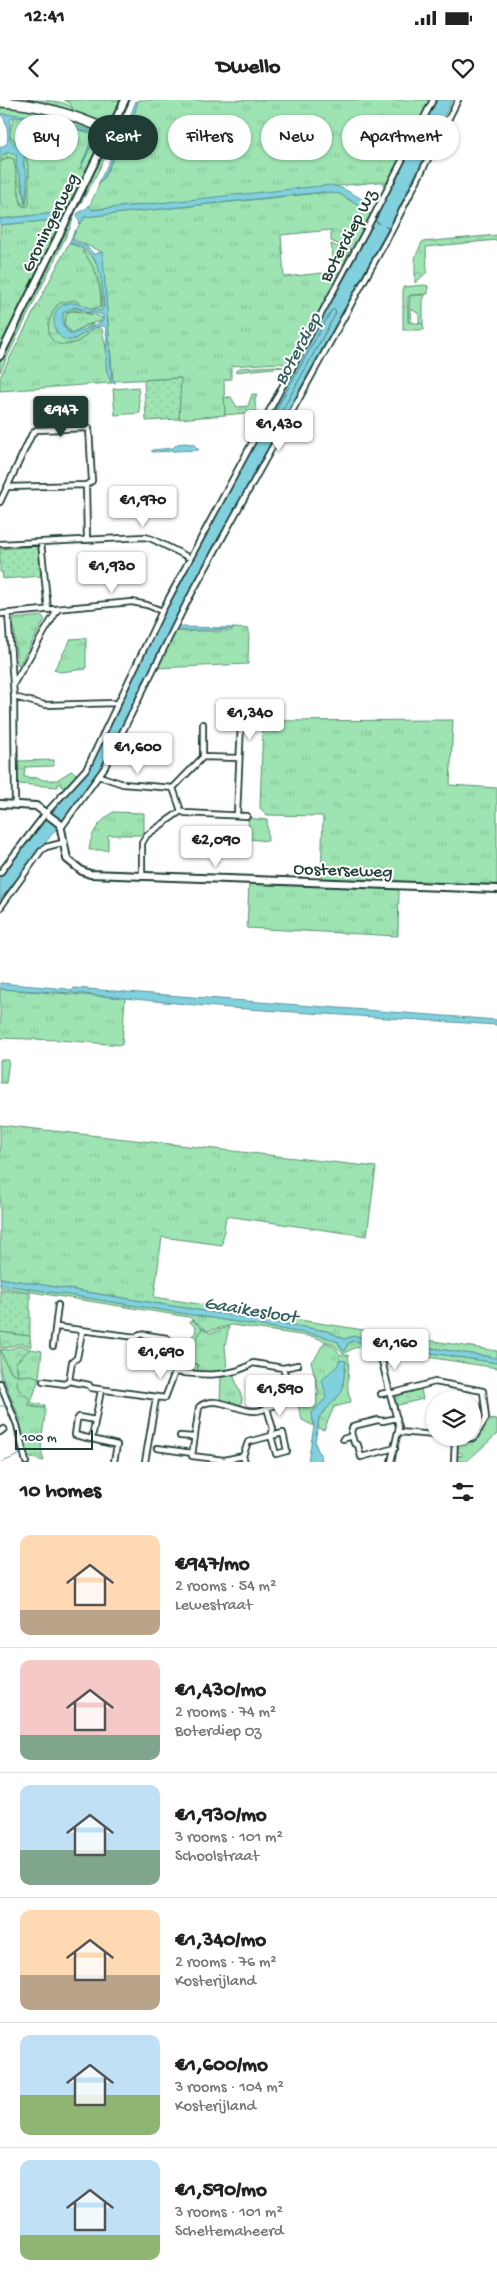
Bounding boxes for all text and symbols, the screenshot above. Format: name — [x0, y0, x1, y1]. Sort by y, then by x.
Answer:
text: 12:41 — [25, 6, 65, 29]
icon: back — [20, 54, 48, 82]
icon: heart — [449, 54, 477, 82]
text: Dwello — [217, 55, 280, 81]
chip: Buy — [15, 115, 78, 160]
chip: Rent — [88, 115, 158, 160]
chip: Filters — [168, 115, 251, 160]
chip: New — [261, 115, 332, 160]
chip: Apartment — [342, 115, 459, 160]
street label: Groningerweg — [18, 170, 84, 276]
street label: Boterdiep Wz — [316, 185, 383, 287]
water label: Boterdiep — [270, 308, 329, 390]
pin: €947 — [31, 396, 91, 438]
text: €947 — [44, 402, 78, 421]
pin: €1,430 — [238, 410, 320, 452]
text: €1,430 — [256, 416, 302, 435]
pin: €1,970 — [102, 486, 184, 528]
text: €1,970 — [120, 492, 166, 511]
pin: €1,930 — [71, 552, 153, 594]
text: €1,930 — [89, 558, 135, 577]
pin: €1,340 — [209, 698, 291, 741]
text: €1,340 — [227, 705, 273, 724]
pin: €1,600 — [97, 732, 179, 775]
text: €1,600 — [114, 739, 162, 758]
pin: €2,090 — [175, 826, 257, 868]
text: €2,090 — [192, 832, 240, 851]
street label: Oosterseweg — [293, 859, 393, 884]
water label: Gaaikesloot — [202, 1293, 302, 1331]
pin: €1,160 — [354, 1328, 436, 1371]
text: €1,160 — [373, 1335, 417, 1354]
pin: €1,690 — [120, 1338, 202, 1380]
text: €1,690 — [138, 1344, 184, 1363]
pin: €1,590 — [239, 1374, 321, 1417]
text: €1,590 — [257, 1381, 303, 1400]
map controls — [426, 1391, 481, 1446]
button: layers — [426, 1391, 481, 1446]
scale bar — [15, 1427, 92, 1450]
text: 100 m — [22, 1430, 57, 1447]
icon: filters — [449, 1478, 477, 1506]
text: 10 homes — [20, 1480, 101, 1505]
text: €947/mo — [175, 1553, 250, 1578]
icon: home — [60, 1555, 120, 1615]
text: 2 rooms · 54 m² — [175, 1578, 276, 1597]
text: Lewestraat — [175, 1597, 252, 1616]
text: €1,430/mo — [175, 1679, 266, 1704]
icon: home — [60, 1680, 120, 1740]
text: 2 rooms · 74 m² — [175, 1704, 276, 1723]
text: Boterdiep Oz — [175, 1723, 261, 1742]
text: €1,930/mo — [175, 1804, 267, 1829]
icon: home — [60, 1805, 120, 1865]
text: 3 rooms · 101 m² — [175, 1829, 283, 1848]
text: Schoolstraat — [175, 1848, 259, 1867]
text: €1,340/mo — [175, 1929, 266, 1954]
icon: home — [60, 1930, 120, 1990]
text: 2 rooms · 76 m² — [175, 1954, 277, 1973]
text: Kosterijland — [175, 1973, 256, 1992]
text: €1,600/mo — [175, 2054, 268, 2079]
icon: home — [60, 2055, 120, 2115]
text: 3 rooms · 104 m² — [175, 2079, 284, 2098]
text: Kosterijland — [175, 2098, 256, 2117]
text: €1,590/mo — [175, 2179, 267, 2204]
icon: home — [60, 2180, 120, 2240]
text: 3 rooms · 101 m² — [175, 2204, 283, 2223]
text: Scheltemaheerd — [175, 2223, 283, 2242]

